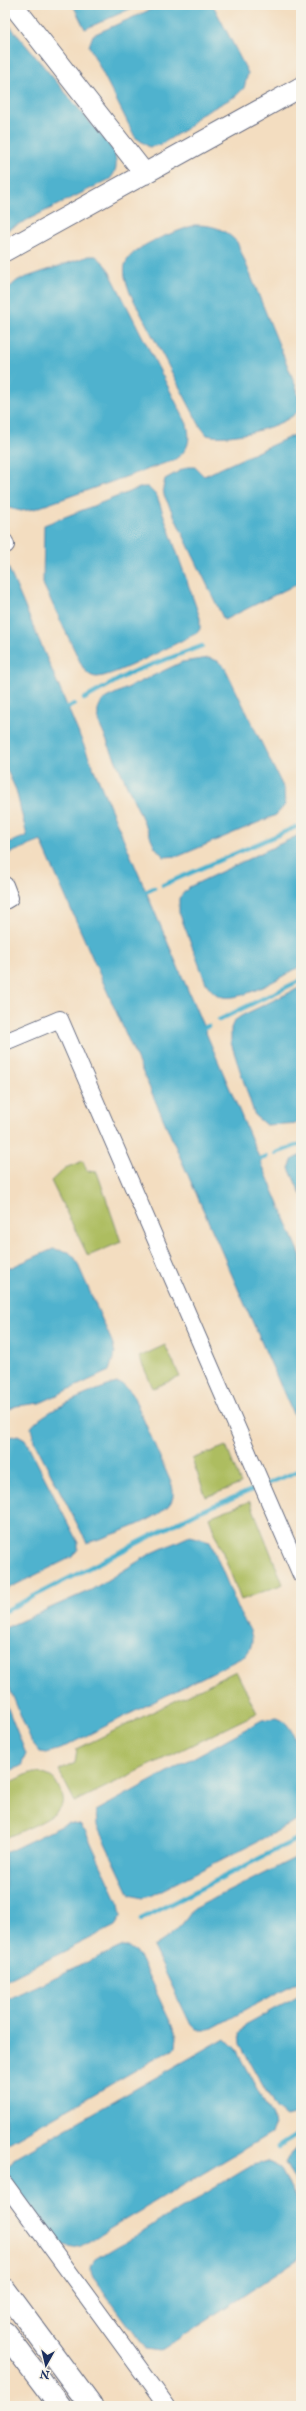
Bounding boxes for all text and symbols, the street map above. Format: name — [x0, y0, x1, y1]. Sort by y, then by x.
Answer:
north arrow — [26, 2345, 66, 2385]
text: N — [39, 2366, 51, 2382]

